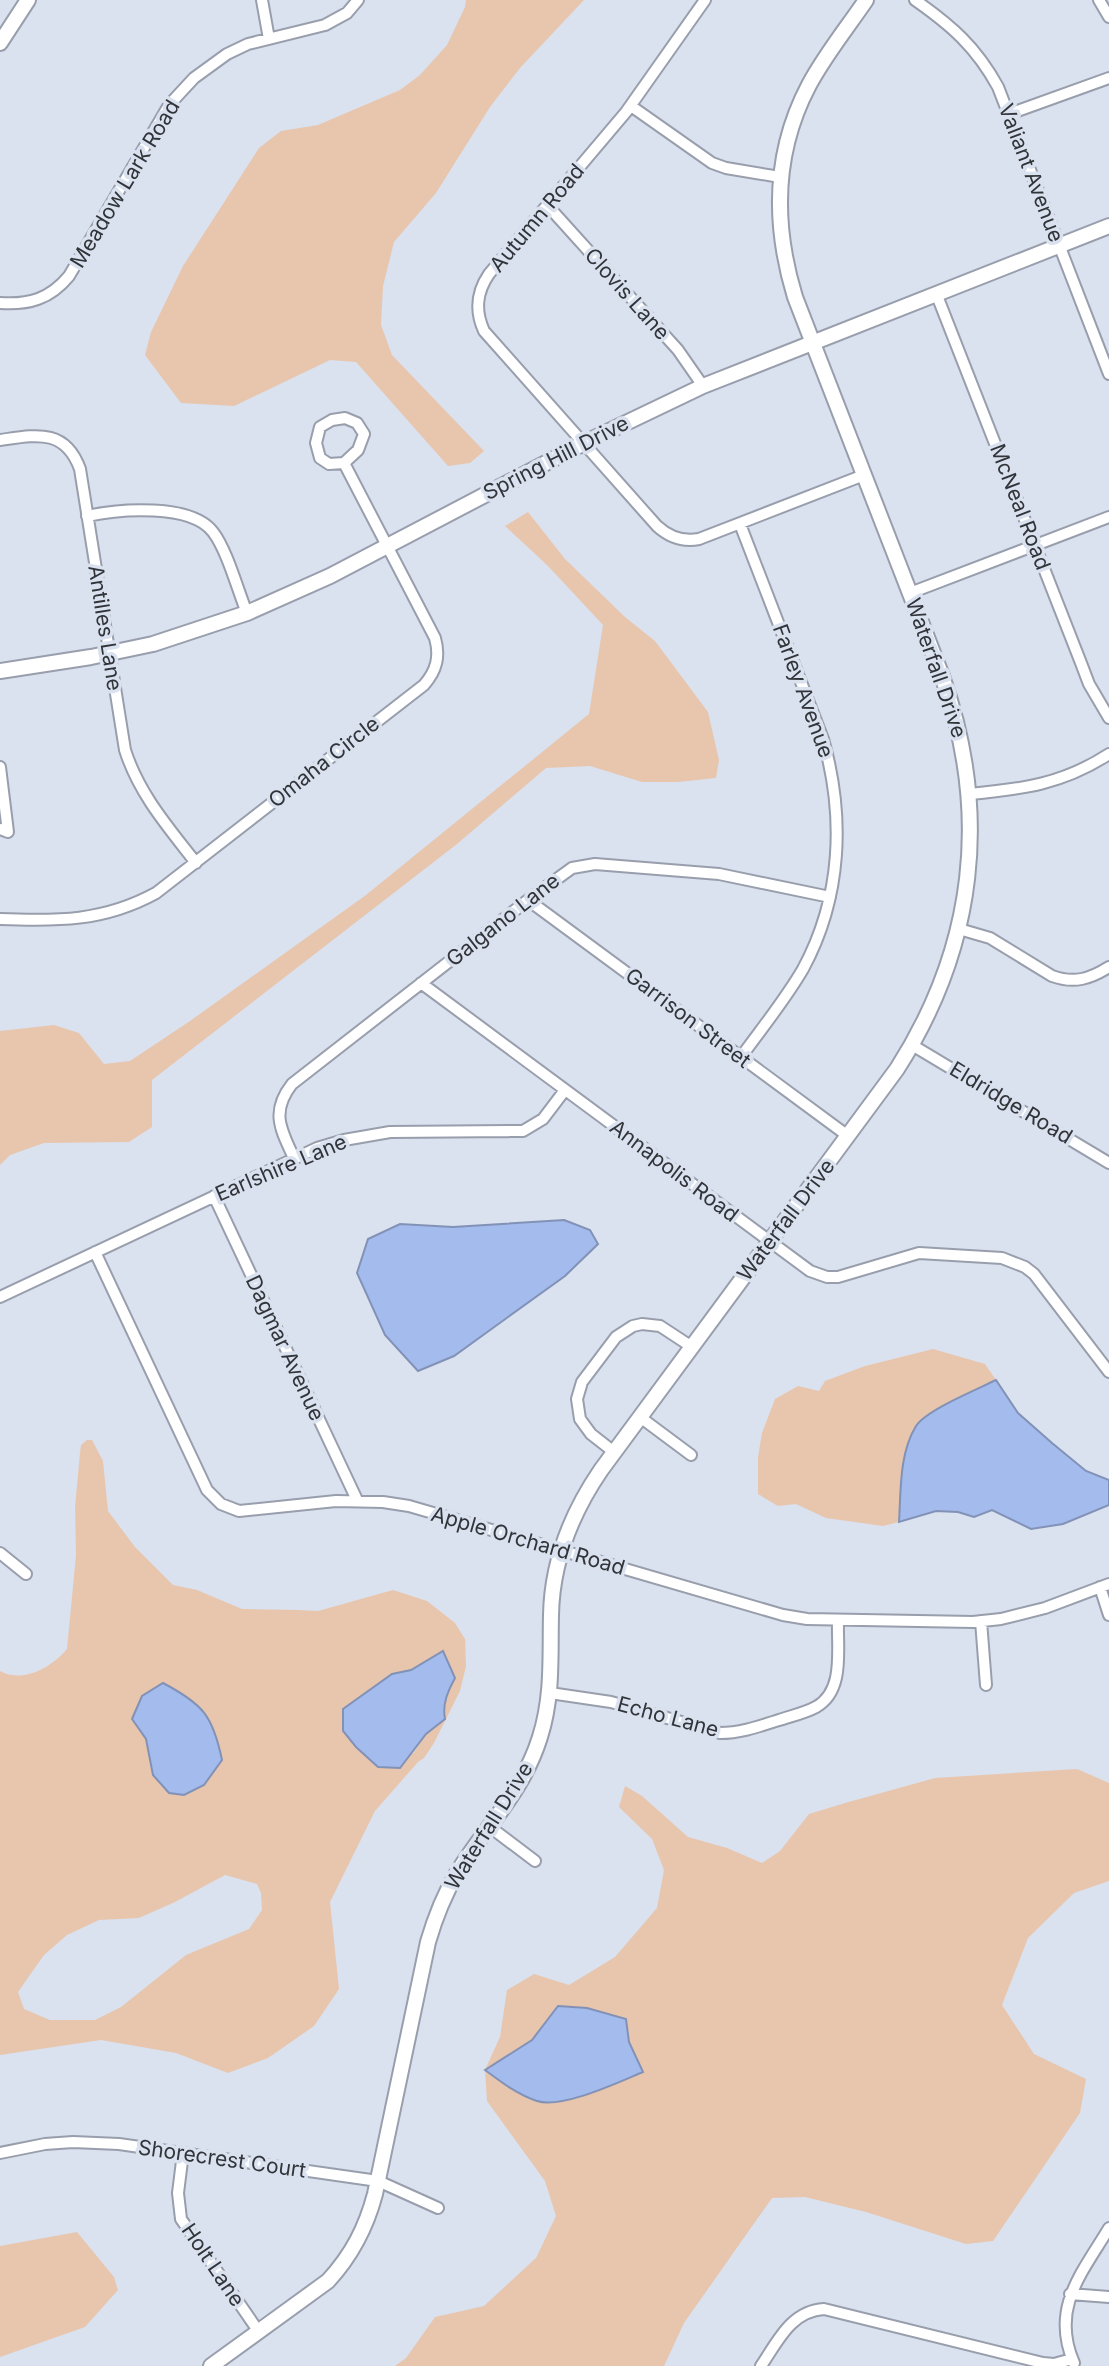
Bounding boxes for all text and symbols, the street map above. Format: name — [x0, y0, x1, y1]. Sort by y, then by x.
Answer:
street label: Meadow Lark Road — [65, 95, 185, 272]
street label: Valiant Avenue — [994, 100, 1069, 246]
street label: Autumn Road — [484, 158, 589, 277]
street label: Clovis Lane — [580, 243, 675, 345]
street label: Spring Hill Drive — [479, 410, 633, 505]
street label: McNeal Road — [985, 440, 1056, 573]
street label: Antilles Lane — [83, 563, 128, 692]
street label: Waterfall Drive — [901, 595, 972, 741]
street label: Farley Avenue — [768, 621, 839, 761]
street label: Omaha Circle — [263, 711, 384, 813]
street label: Galgano Lane — [441, 868, 564, 971]
street label: Garrison Street — [621, 962, 756, 1073]
street label: Eldridge Road — [945, 1056, 1077, 1149]
street label: Annapolis Road — [605, 1114, 743, 1227]
street label: Earlshire Lane — [211, 1129, 350, 1206]
street label: Waterfall Drive — [732, 1154, 840, 1286]
street label: Dagmar Avenue — [241, 1271, 330, 1424]
street label: Apple Orchard Road — [428, 1501, 628, 1580]
street label: Echo Lane — [615, 1691, 722, 1742]
street label: Waterfall Drive — [439, 1757, 538, 1894]
street label: Shorecrest Court — [136, 2134, 308, 2183]
street label: Holt Lane — [177, 2218, 250, 2311]

